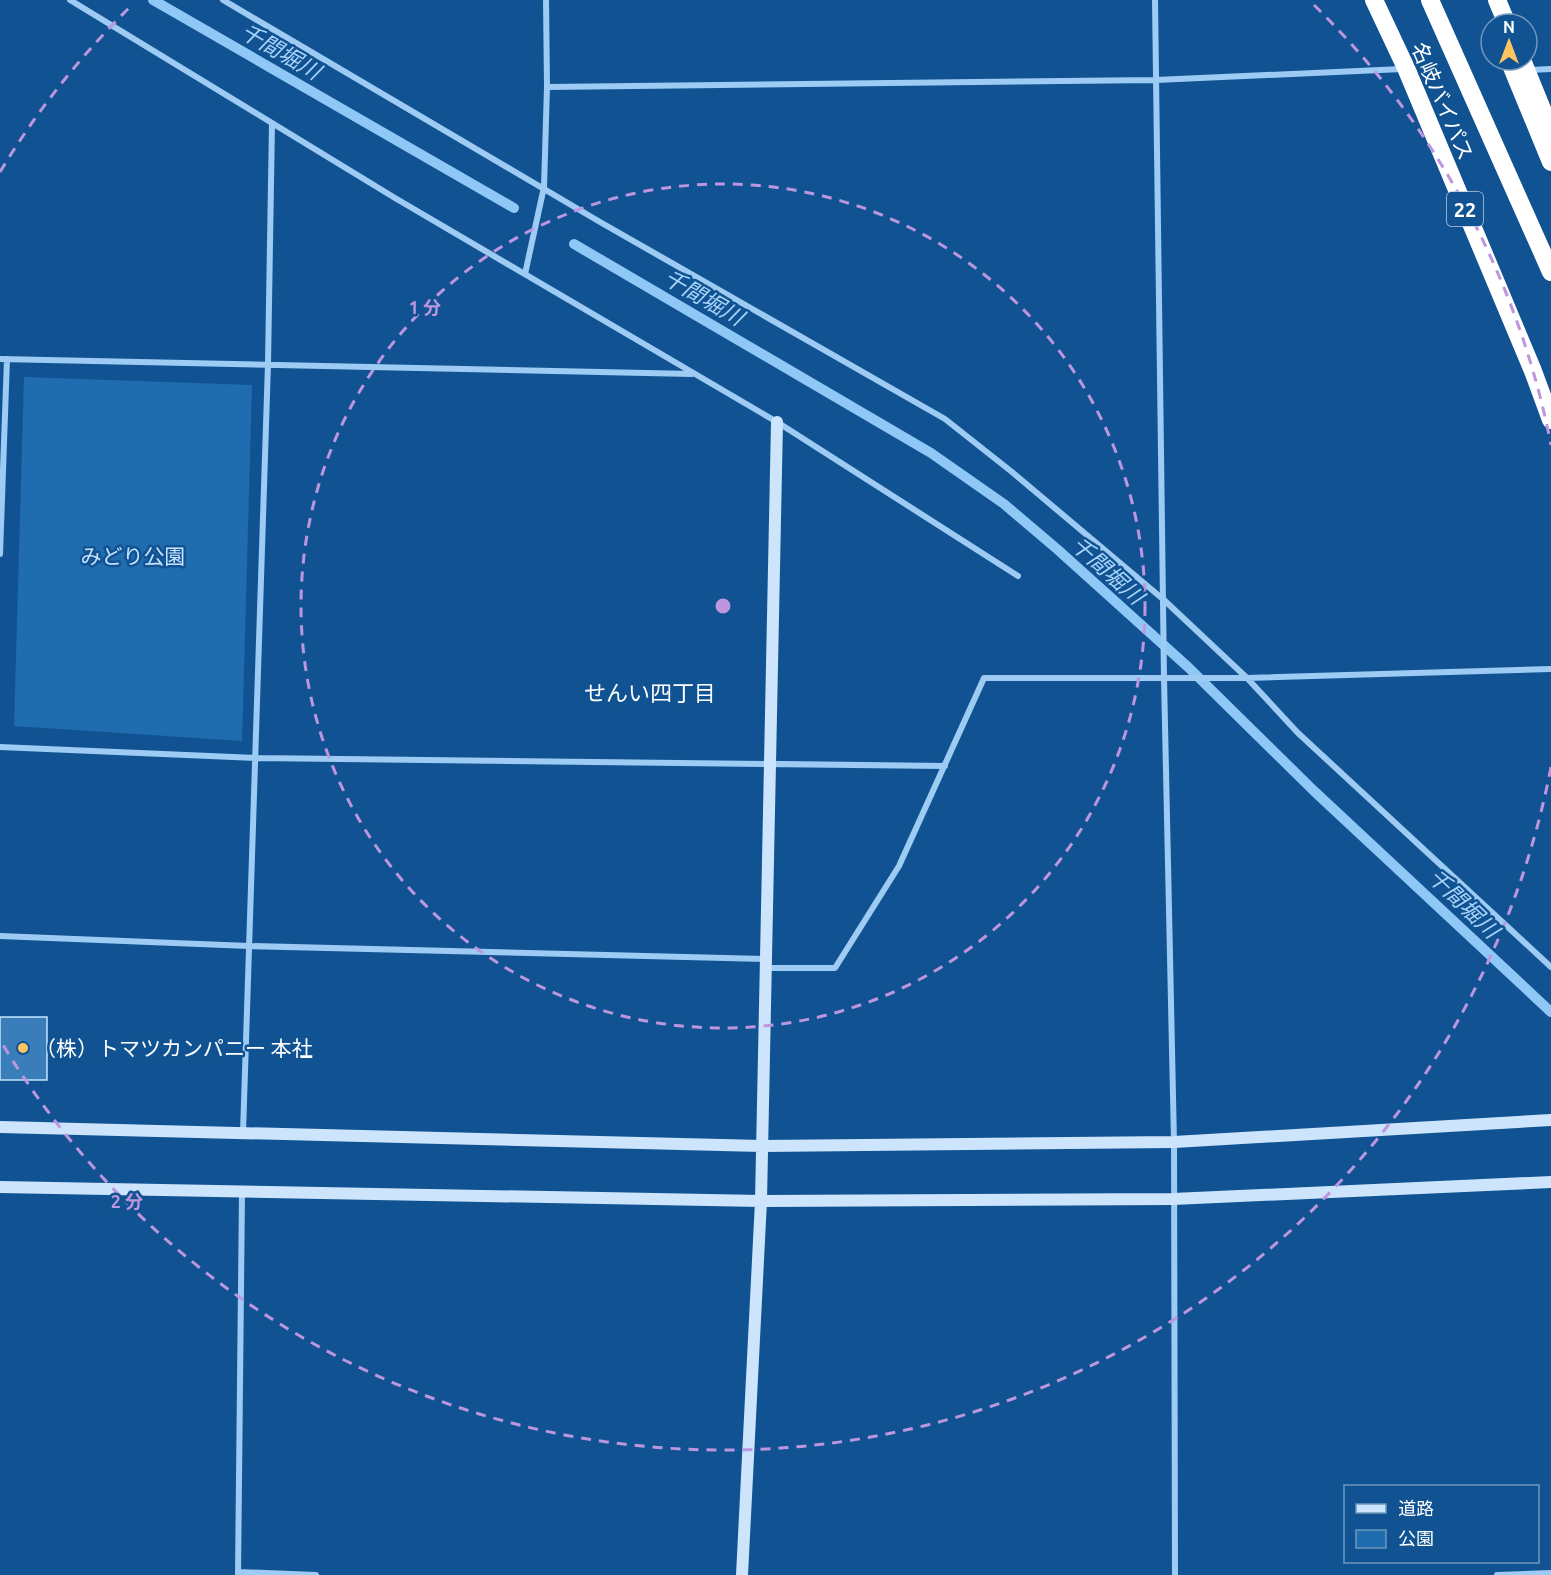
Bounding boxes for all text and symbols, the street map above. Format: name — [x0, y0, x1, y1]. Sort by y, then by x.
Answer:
north arrow — [1479, 12, 1539, 72]
water label: 千間堀川 — [237, 18, 327, 85]
text: N — [1503, 18, 1515, 36]
street label: 名岐バイパス — [1407, 39, 1479, 163]
road number: 22 — [1447, 192, 1483, 226]
water label: 千間堀川 — [660, 264, 750, 331]
text: 1 分 — [409, 297, 441, 317]
water label: 千間堀川 — [1067, 531, 1151, 610]
park label: みどり公園 — [81, 544, 186, 568]
centre of rings — [713, 596, 733, 616]
district label: せんい四丁目 — [584, 680, 716, 705]
water label: 千間堀川 — [1424, 863, 1506, 944]
place label: （株）トマツカンパニー 本社 — [35, 1036, 313, 1060]
marker: （株）トマツカンパニー 本社 — [16, 1041, 30, 1055]
text: 2 分 — [111, 1191, 143, 1211]
legend — [1344, 1485, 1539, 1563]
text: 道路 — [1398, 1498, 1434, 1518]
text: 公園 — [1398, 1528, 1434, 1548]

